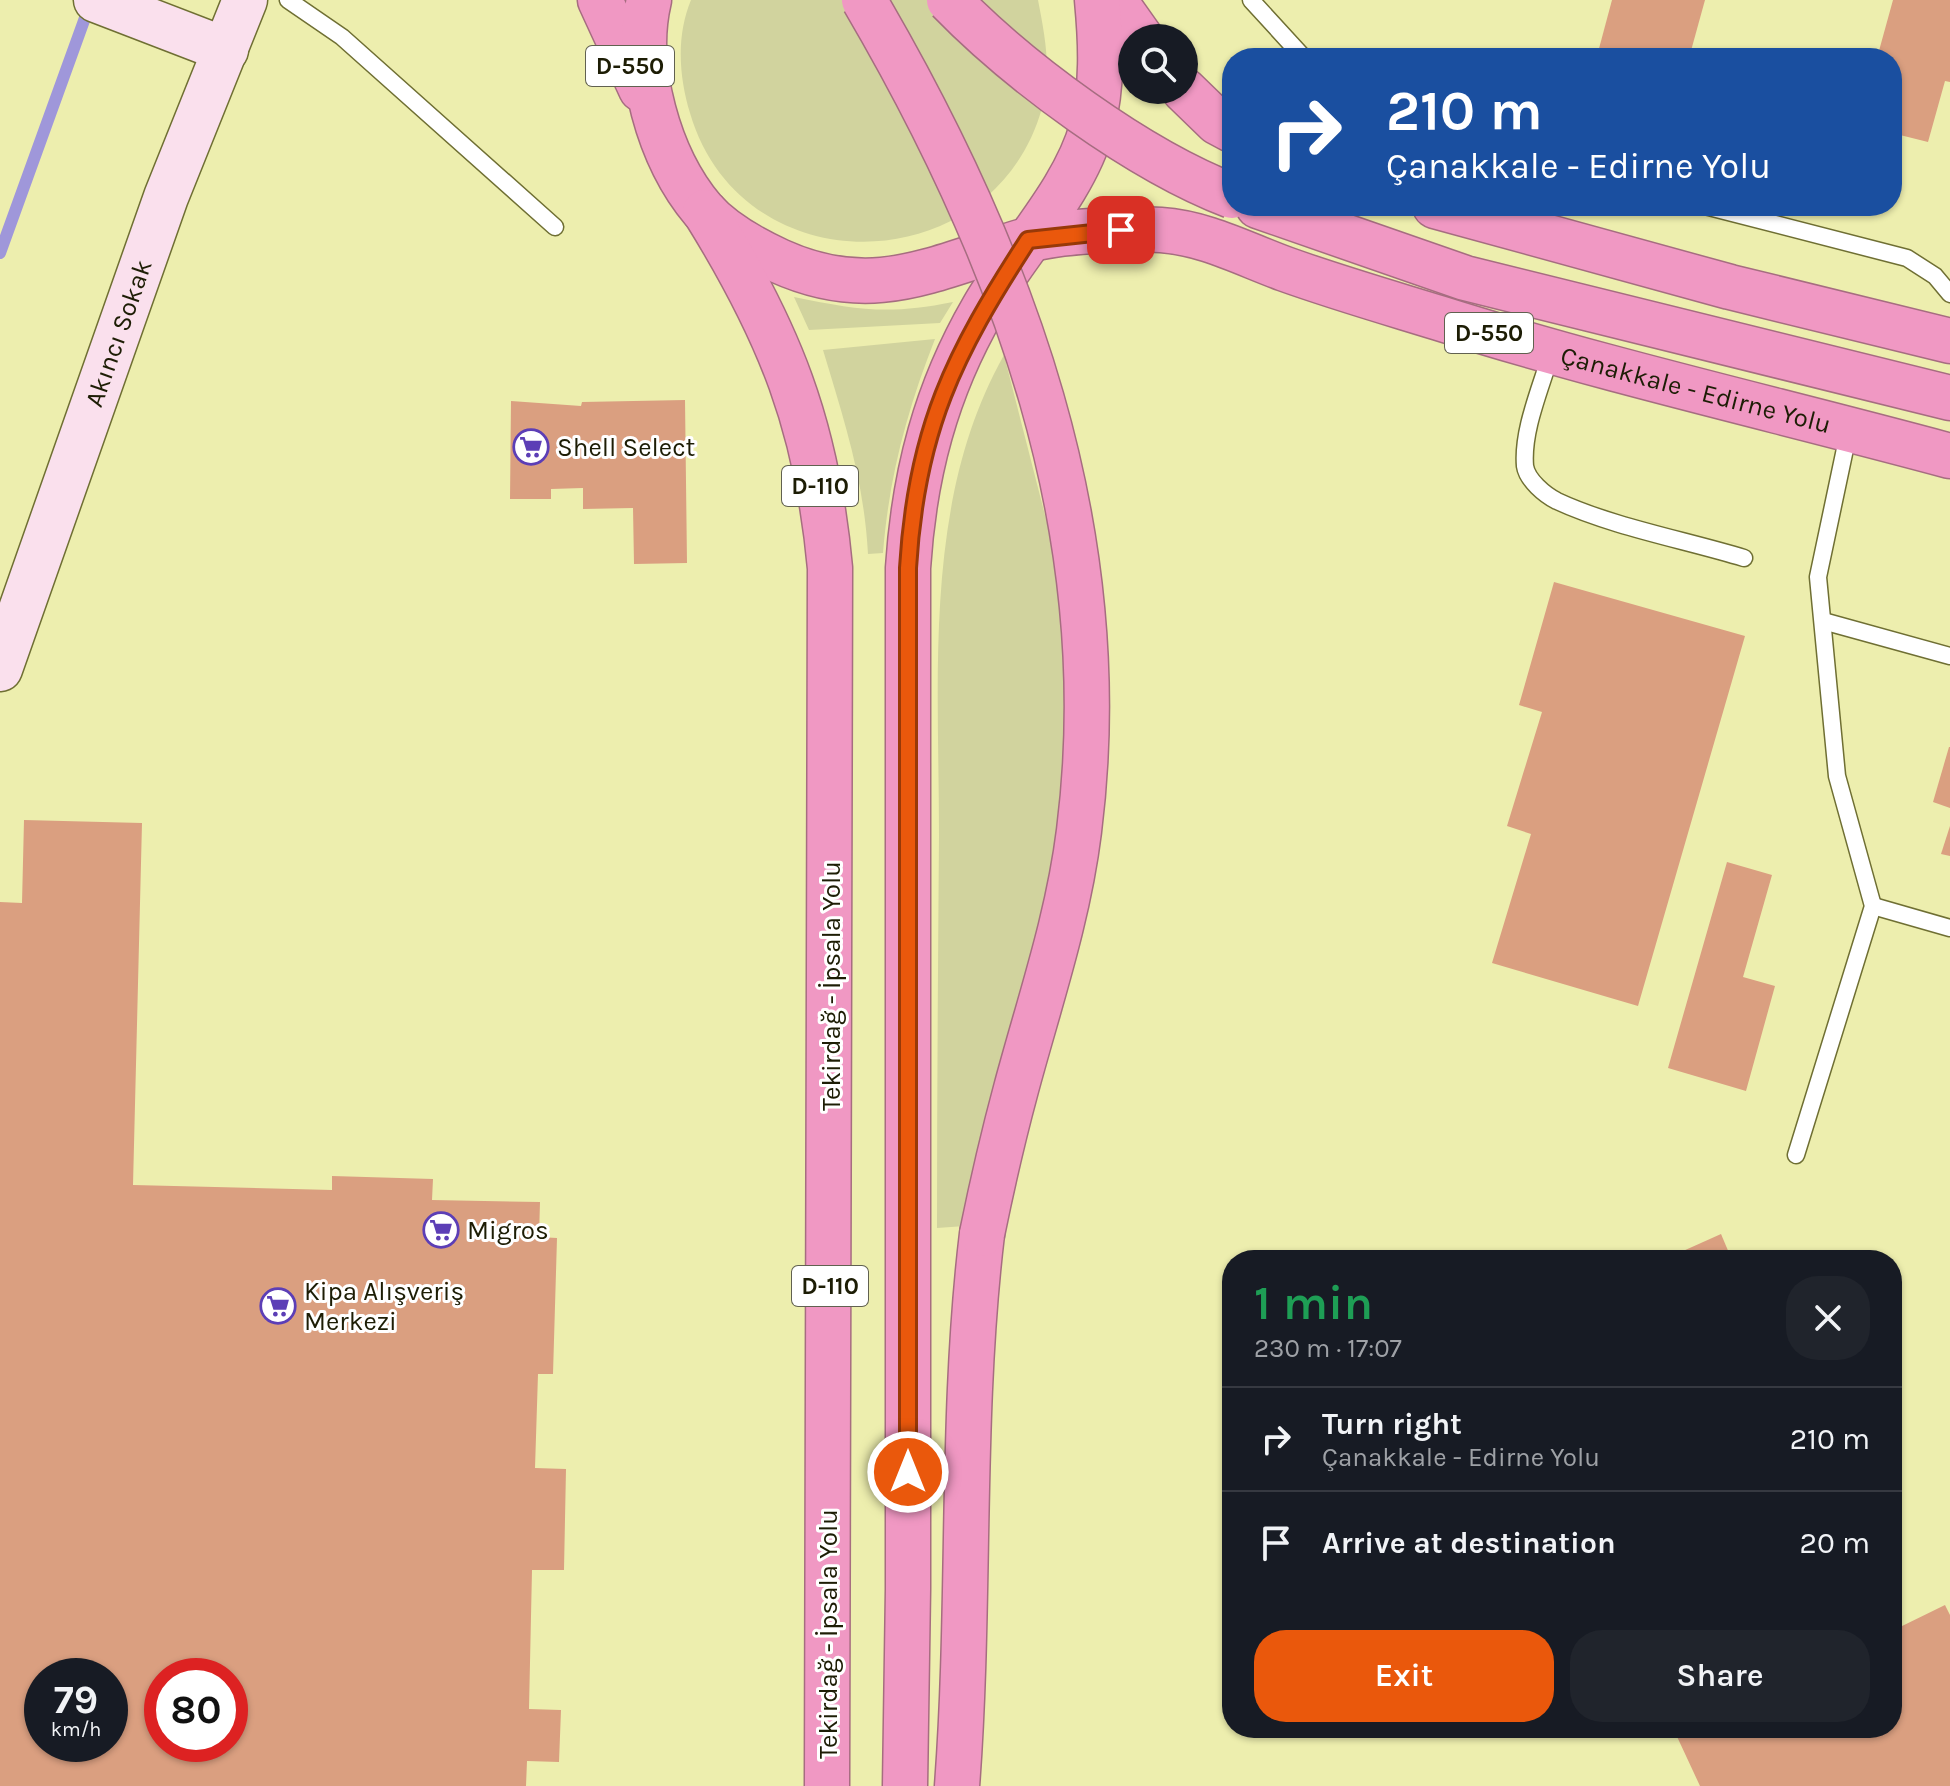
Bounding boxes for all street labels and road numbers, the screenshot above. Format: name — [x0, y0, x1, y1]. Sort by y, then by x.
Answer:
road number: D-550 — [586, 46, 674, 86]
street label: Akıncı Sokak — [78, 255, 158, 411]
road number: D-550 — [1445, 313, 1533, 353]
street label: Çanakkale - Edirne Yolu — [1557, 339, 1834, 440]
road number: D-110 — [782, 466, 858, 506]
street label: Tekirdağ - İpsala Yolu — [816, 861, 847, 1111]
road number: D-110 — [792, 1266, 868, 1306]
street label: Tekirdağ - İpsala Yolu — [813, 1509, 844, 1759]

